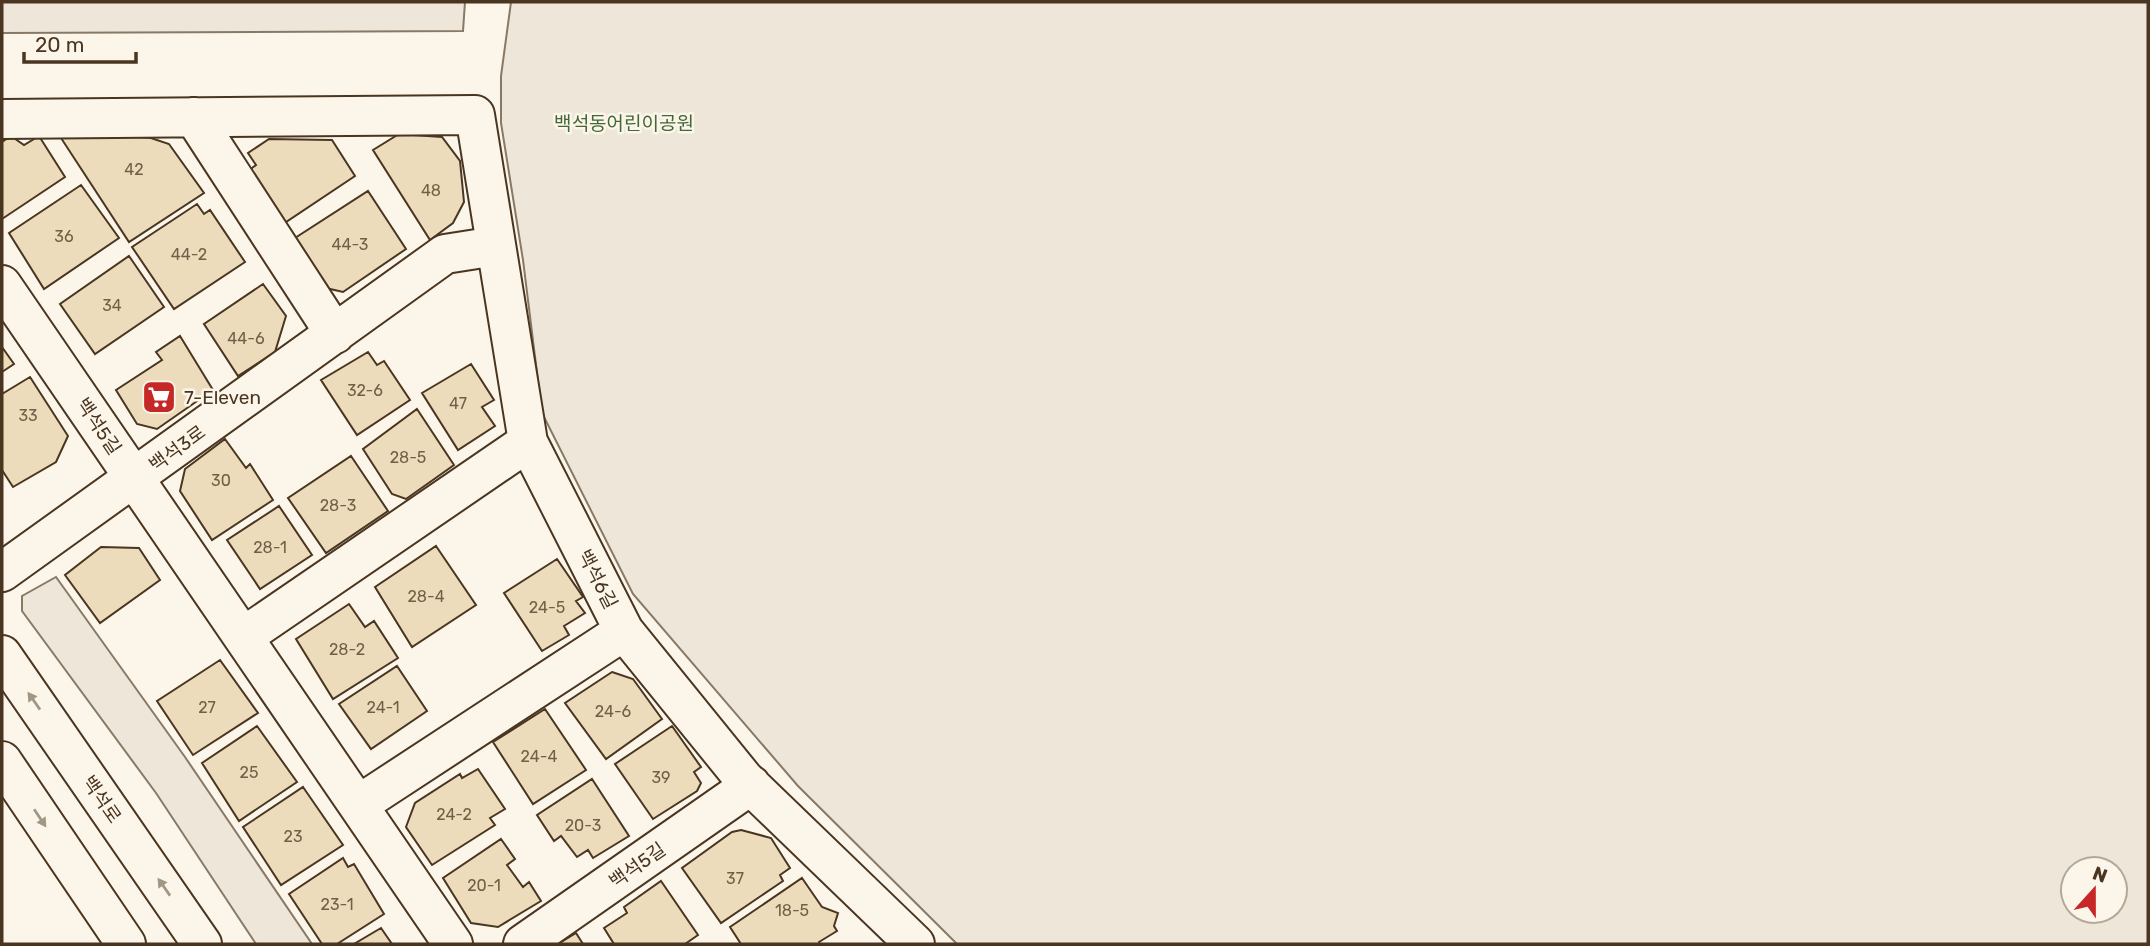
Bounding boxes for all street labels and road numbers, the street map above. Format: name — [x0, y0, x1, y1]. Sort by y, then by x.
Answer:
street label: 백석5길 — [71, 393, 126, 459]
street label: 백석3로 — [145, 420, 210, 476]
street label: 백석6길 — [573, 546, 622, 613]
street label: 백석로 — [77, 771, 126, 827]
street label: 백석5길 — [605, 838, 670, 893]

